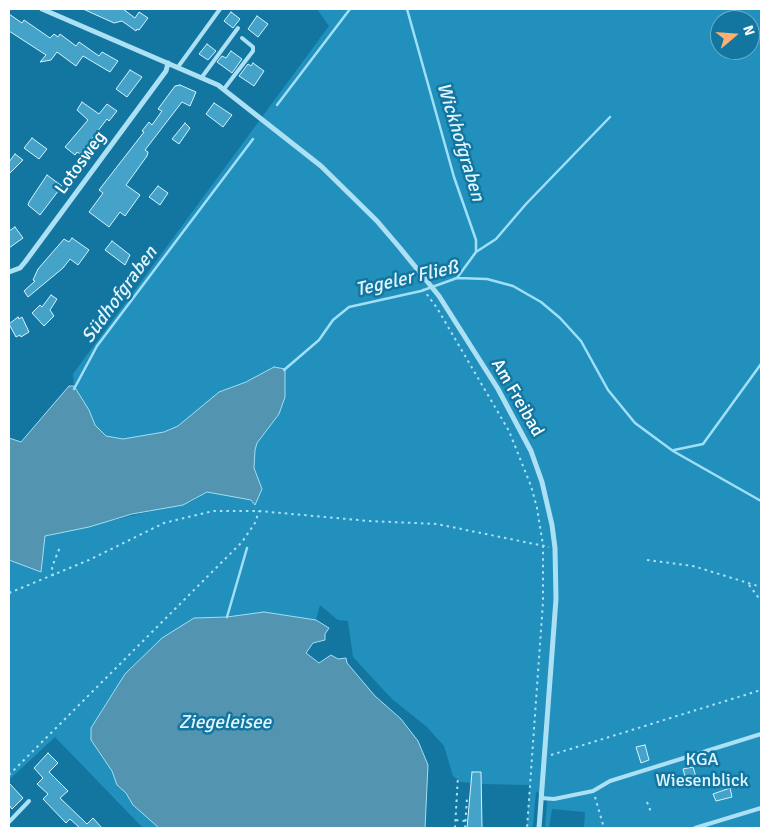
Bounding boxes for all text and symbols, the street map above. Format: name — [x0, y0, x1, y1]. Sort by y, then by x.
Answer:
north arrow — [710, 10, 760, 60]
text: N — [739, 23, 758, 38]
water label: Wickhofgraben — [431, 80, 489, 204]
street label: Lotosweg — [51, 127, 111, 199]
water label: Südhofgraben — [77, 242, 163, 348]
water label: Tegeler Fließ — [353, 256, 461, 302]
street label: Am Freibad — [486, 355, 548, 441]
water label: Ziegeleisee — [179, 712, 271, 734]
park label: KGA Wiesenblick — [656, 749, 748, 792]

